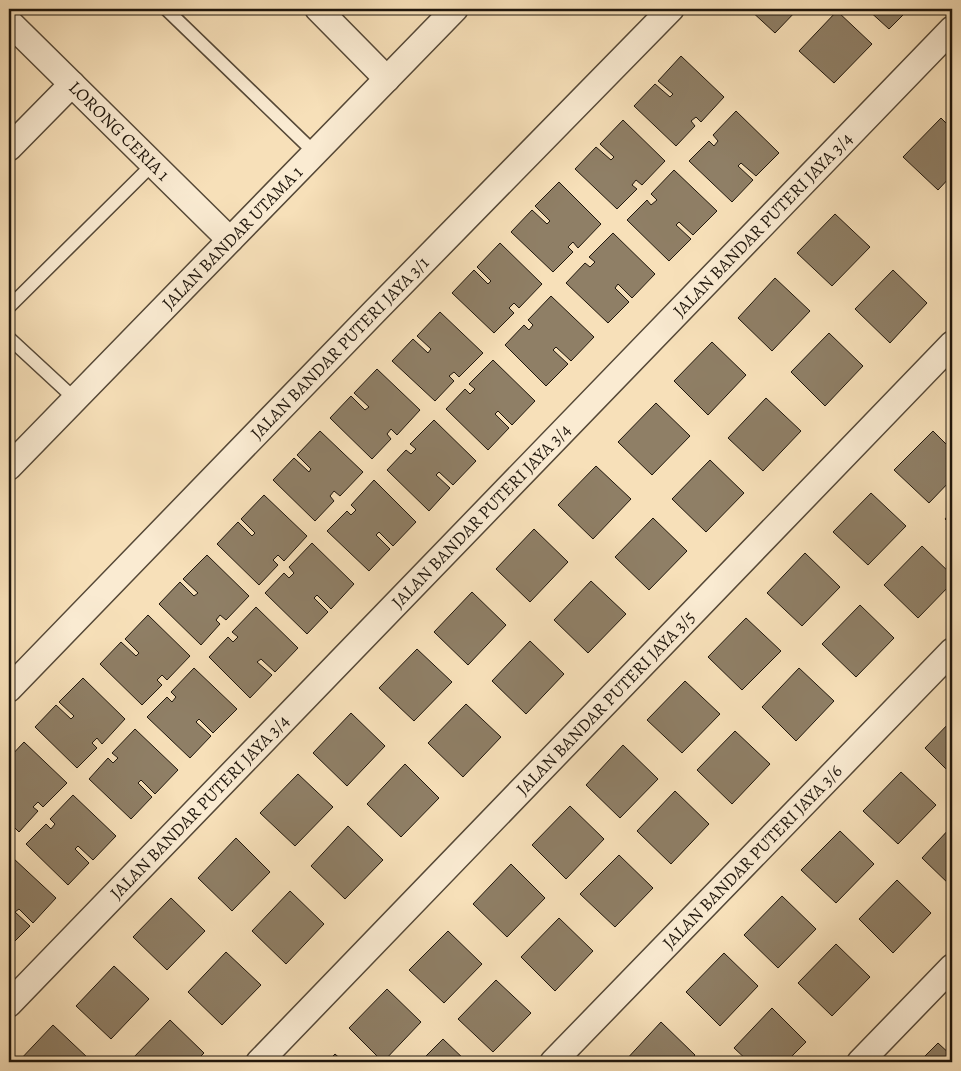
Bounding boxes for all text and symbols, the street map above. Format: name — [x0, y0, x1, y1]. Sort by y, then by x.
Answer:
street label: LORONG CERIA 1 — [64, 76, 175, 186]
street label: JALAN BANDAR PUTERI JAYA 3/4 — [668, 127, 858, 322]
street label: JALAN BANDAR UTAMA 1 — [157, 160, 308, 315]
street label: JALAN BANDAR PUTERI JAYA 3/1 — [245, 251, 434, 445]
street label: JALAN BANDAR PUTERI JAYA 3/4 — [386, 418, 576, 614]
street label: JALAN BANDAR PUTERI JAYA 3/5 — [511, 605, 700, 801]
street label: JALAN BANDAR PUTERI JAYA 3/4 — [104, 709, 295, 905]
street label: JALAN BANDAR PUTERI JAYA 3/6 — [657, 759, 847, 954]

